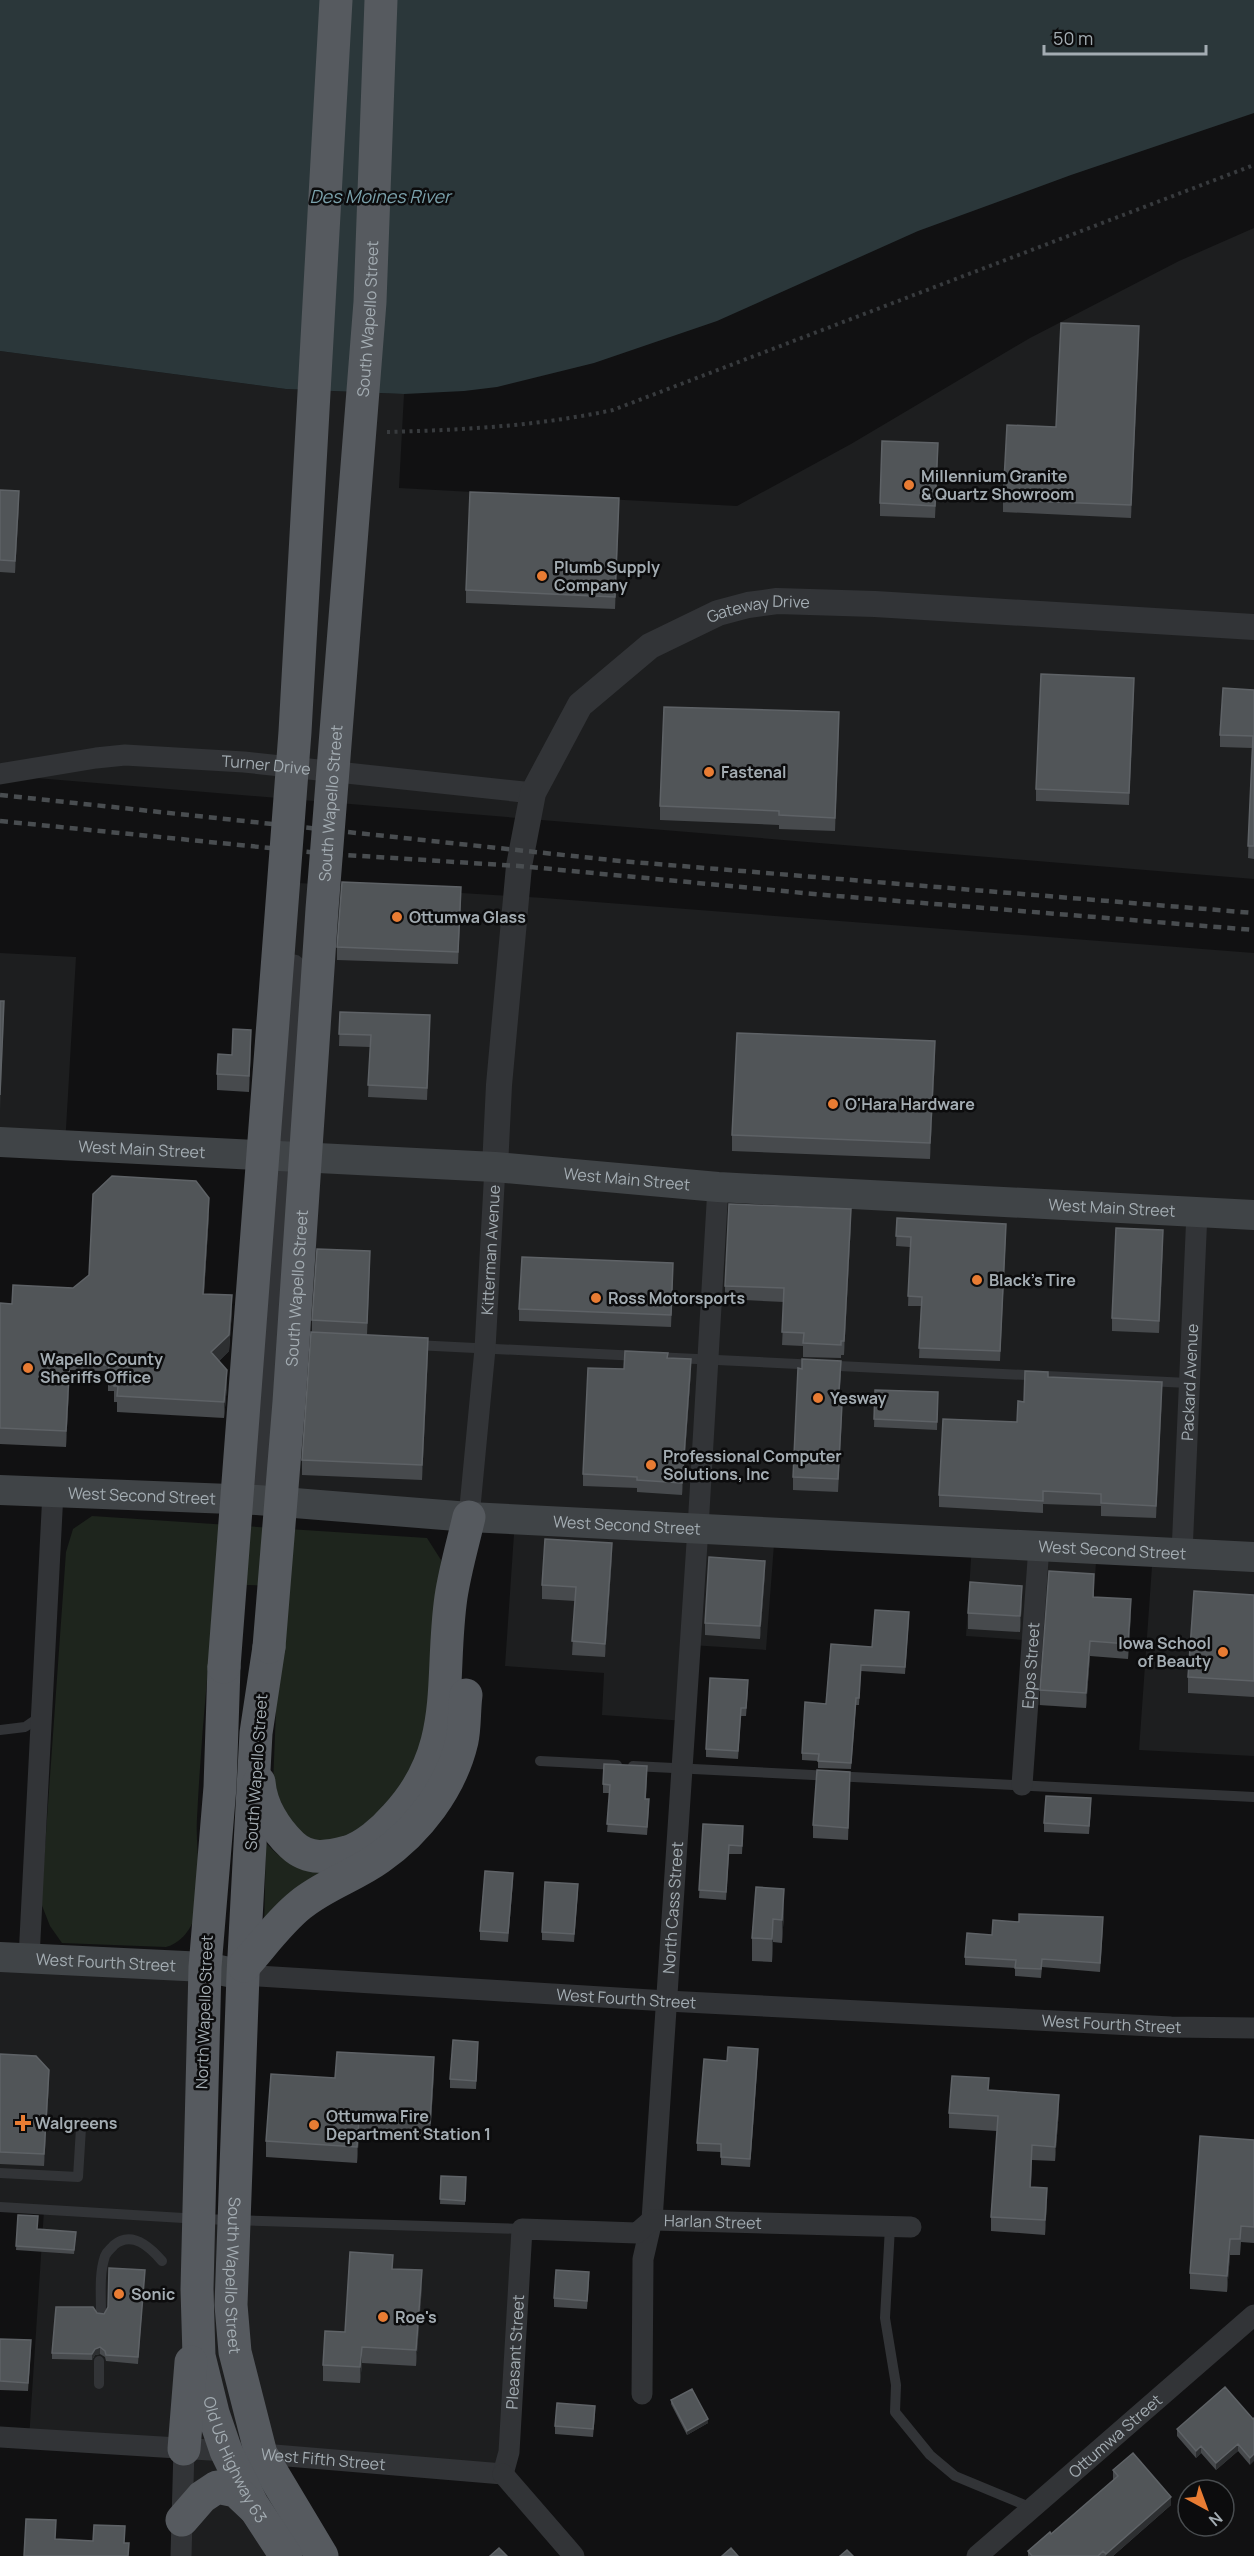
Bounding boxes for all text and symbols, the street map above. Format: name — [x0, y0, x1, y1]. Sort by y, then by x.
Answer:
scale bar — [1044, 18, 1206, 56]
text: 50 m — [1053, 26, 1093, 50]
water label: Des Moines River — [309, 184, 453, 208]
street label: South Wapello Street — [352, 240, 383, 398]
place label: Millennium Granite & Quartz Showroom — [921, 465, 1074, 505]
marker: Millennium Granite & Quartz Showroom — [902, 478, 916, 492]
place label: Plumb Supply Company — [554, 556, 660, 596]
marker: Plumb Supply Company — [535, 569, 549, 583]
street label: Gateway Drive — [703, 590, 810, 628]
street label: South Wapello Street — [313, 724, 348, 882]
street label: Turner Drive — [221, 750, 312, 780]
place label: Fastenal — [721, 761, 787, 783]
marker: Fastenal — [702, 765, 716, 779]
place label: Ottumwa Glass — [409, 906, 526, 928]
marker: Ottumwa Glass — [390, 910, 404, 924]
place label: O'Hara Hardware — [845, 1093, 975, 1115]
marker: O'Hara Hardware — [826, 1097, 840, 1111]
street label: West Main Street — [78, 1135, 206, 1163]
street label: West Main Street — [562, 1162, 691, 1195]
street label: Kitterman Avenue — [476, 1184, 505, 1316]
street label: West Main Street — [1048, 1193, 1176, 1222]
street label: South Wapello Street — [280, 1209, 313, 1367]
place label: Black's Tire — [989, 1269, 1076, 1291]
marker: Black's Tire — [970, 1273, 984, 1287]
place label: Ross Motorsports — [608, 1287, 746, 1309]
marker: Ross Motorsports — [589, 1291, 603, 1305]
street label: Packard Avenue — [1176, 1323, 1203, 1441]
place label: Wapello County Sheriffs Office — [40, 1348, 163, 1388]
marker: Wapello County Sheriffs Office — [21, 1361, 35, 1375]
place label: Yesway — [830, 1387, 887, 1409]
marker: Yesway — [811, 1391, 825, 1405]
place label: Professional Computer Solutions, Inc — [663, 1445, 842, 1485]
marker: Professional Computer Solutions, Inc — [644, 1458, 658, 1472]
street label: West Second Street — [68, 1482, 216, 1509]
street label: West Second Street — [552, 1510, 701, 1540]
street label: West Second Street — [1038, 1535, 1187, 1565]
street label: Epps Street — [1016, 1621, 1045, 1709]
place label: Iowa School of Beauty — [1118, 1632, 1211, 1672]
marker: Iowa School of Beauty — [1216, 1645, 1230, 1659]
street label: South Wapello Street — [240, 1693, 272, 1851]
street label: North Cass Street — [657, 1841, 688, 1975]
street label: North Wapello Street — [190, 1934, 218, 2090]
street label: West Fourth Street — [35, 1948, 176, 1977]
street label: West Fourth Street — [556, 1983, 697, 2013]
street label: West Fourth Street — [1041, 2009, 1182, 2038]
place label: Ottumwa Fire Department Station 1 — [326, 2105, 491, 2145]
place label: Walgreens — [35, 2112, 118, 2134]
marker: Walgreens — [16, 2116, 30, 2130]
marker: Ottumwa Fire Department Station 1 — [307, 2118, 321, 2132]
street label: South Wapello Street — [220, 2197, 246, 2355]
street label: Harlan Street — [664, 2209, 762, 2234]
place label: Sonic — [131, 2283, 175, 2305]
marker: Sonic — [112, 2287, 126, 2301]
street label: Pleasant Street — [501, 2294, 529, 2410]
place label: Roe's — [395, 2306, 437, 2328]
marker: Roe's — [376, 2310, 390, 2324]
street label: Ottumwa Street — [1064, 2389, 1167, 2483]
street label: Old US Highway 63 — [198, 2394, 272, 2527]
street label: West Fifth Street — [260, 2443, 386, 2475]
north arrow — [1176, 2478, 1236, 2538]
text: N — [1204, 2507, 1227, 2531]

